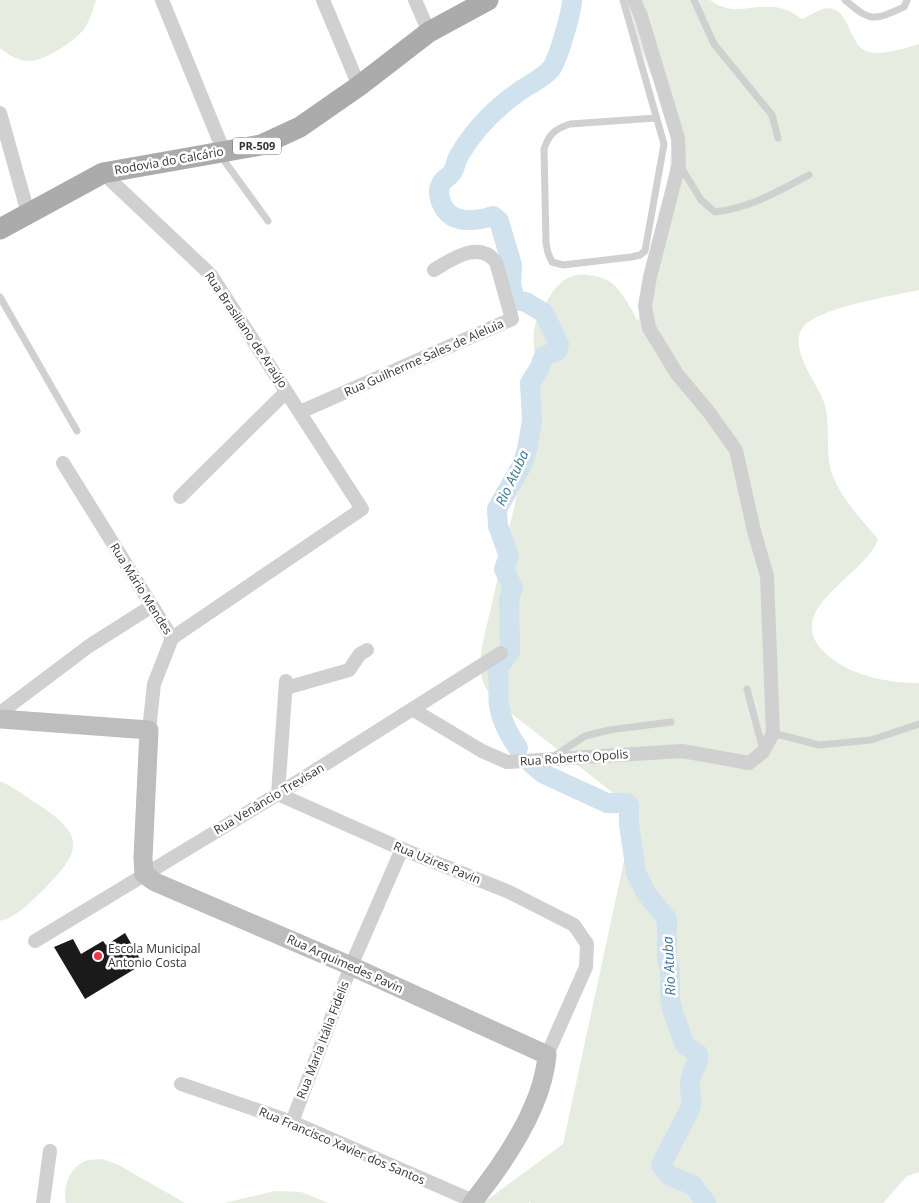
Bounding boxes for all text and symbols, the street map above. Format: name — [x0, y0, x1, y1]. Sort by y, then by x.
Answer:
road number: PR-509 — [233, 138, 281, 154]
street label: Rodovia do Calcário — [113, 143, 225, 178]
street label: Rua Brasiliano de Araújo — [201, 268, 292, 391]
street label: Rua Guilherme Sales de Aleluia — [341, 315, 506, 401]
water label: Rio Atuba — [490, 447, 533, 509]
street label: Rua Mário Mendes — [106, 540, 177, 638]
street label: Rua Roberto Opolis — [519, 745, 629, 770]
street label: Rua Venâncio Trevisan — [210, 759, 327, 838]
street label: Rua Uzires Pavin — [391, 837, 483, 888]
street label: Rua Arquimedes Pavin — [284, 930, 406, 997]
water label: Rio Atuba — [657, 936, 680, 996]
place label: Escola Municipal Antonio Costa — [108, 940, 201, 971]
marker: Escola Municipal Antonio Costa — [92, 950, 104, 962]
street label: Rua Maria Itália Fidelis — [292, 978, 353, 1101]
street label: Rua Francisco Xavier dos Santos — [257, 1103, 428, 1188]

